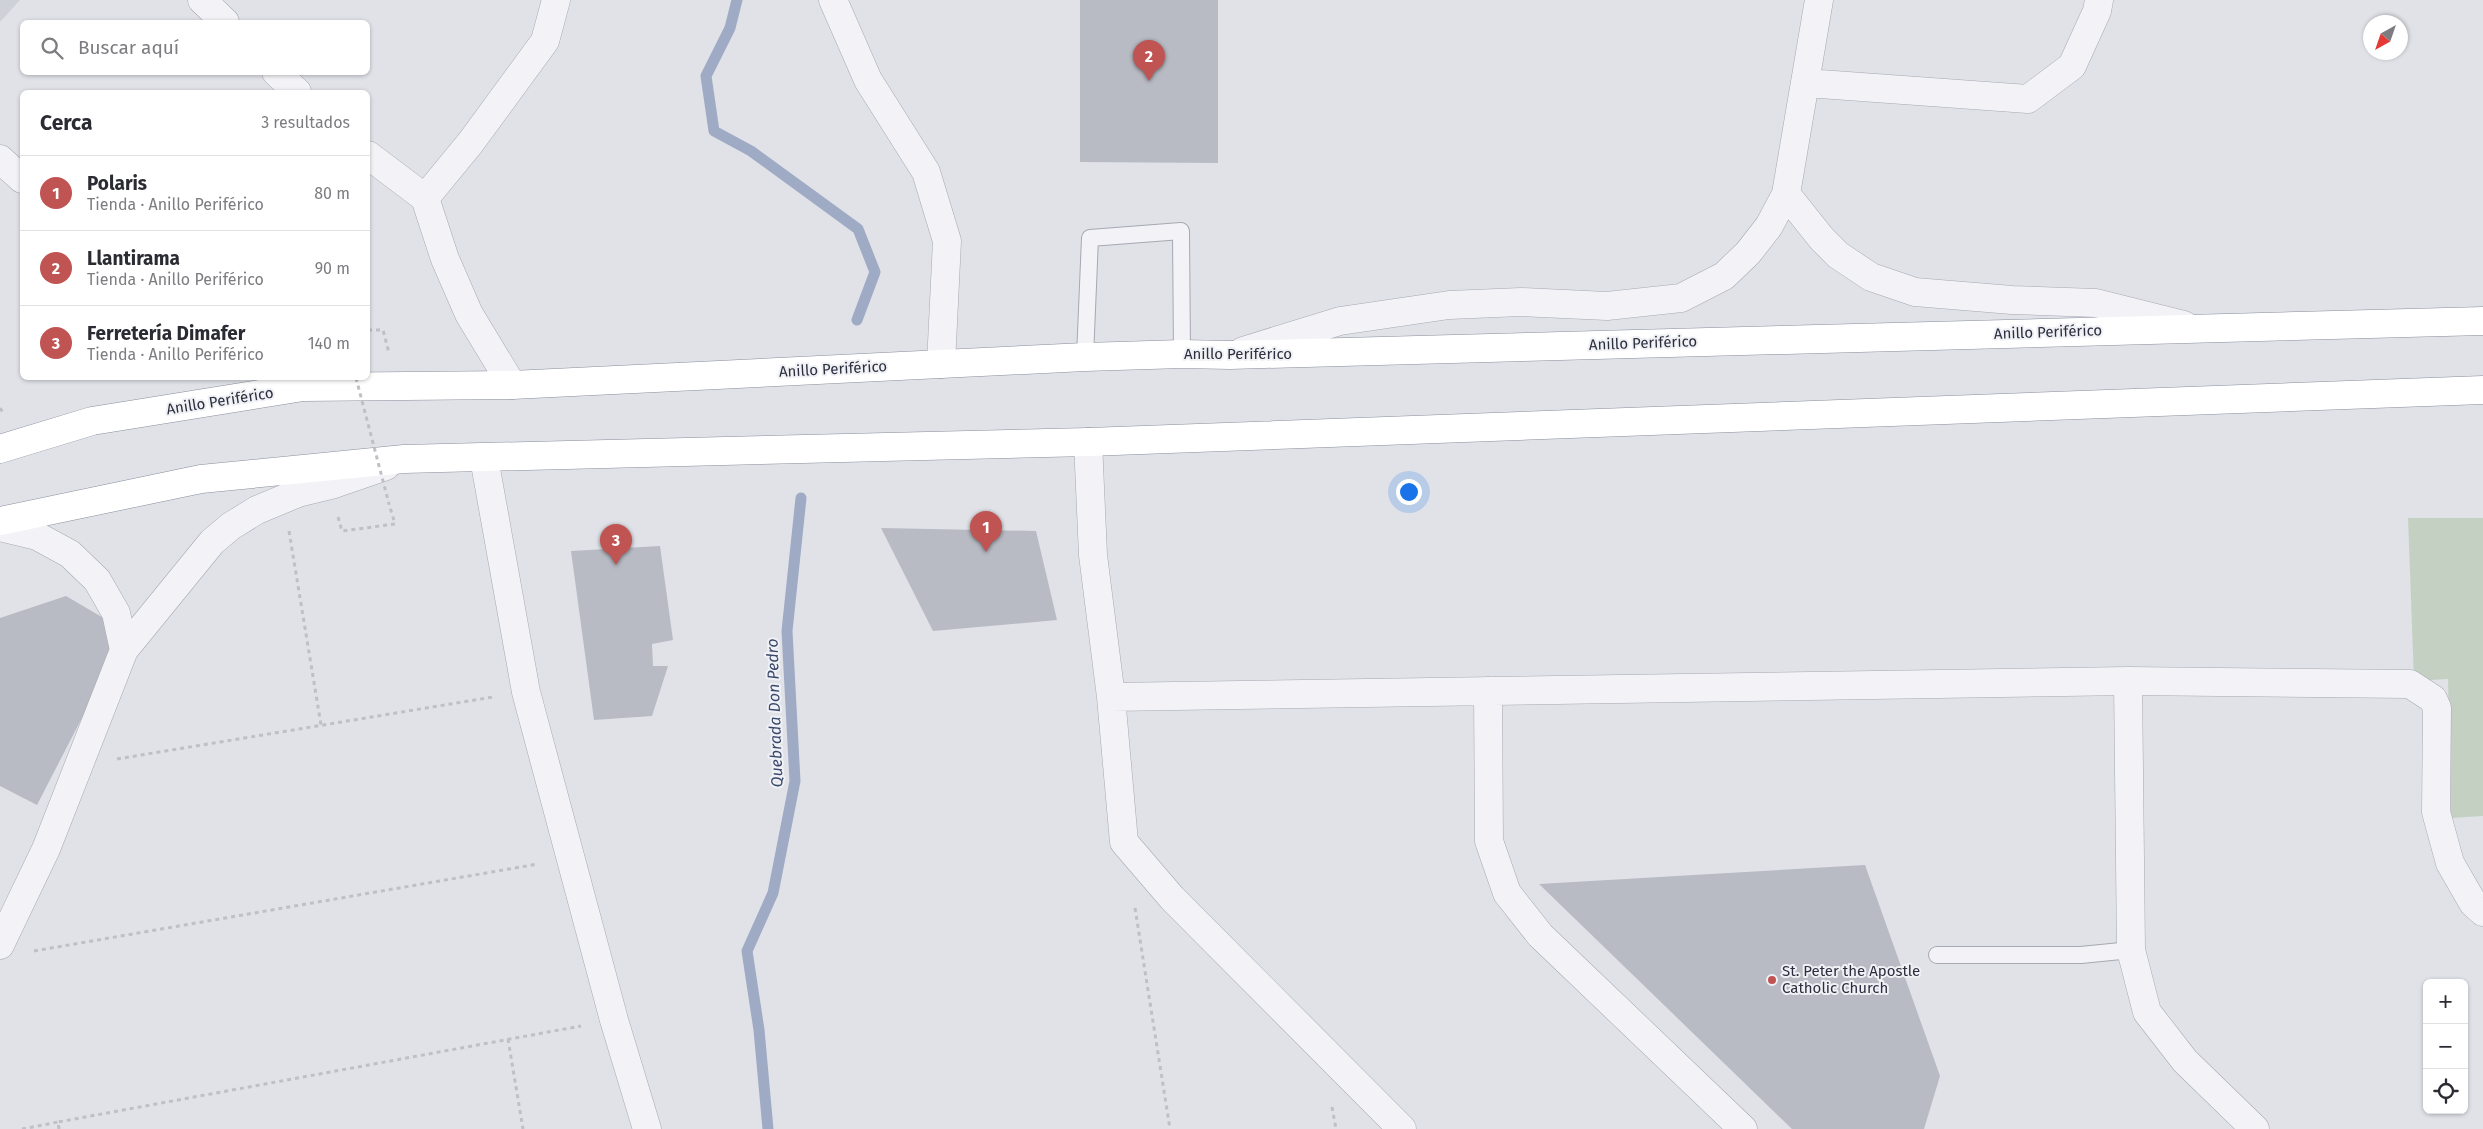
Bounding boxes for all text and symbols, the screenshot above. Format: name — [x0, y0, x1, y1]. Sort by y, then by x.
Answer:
north arrow — [2363, 15, 2408, 60]
search box — [20, 20, 370, 75]
icon: search — [38, 34, 66, 62]
text: Buscar aquí — [78, 36, 179, 59]
pin: 2 — [1133, 40, 1165, 81]
text: Cerca — [40, 110, 92, 136]
text: 3 resultados — [261, 113, 350, 132]
text: Polaris — [87, 172, 147, 195]
text: 1 — [52, 184, 60, 203]
text: 80 m — [314, 184, 350, 203]
text: Tienda · Anillo Periférico — [87, 195, 264, 214]
text: Llantirama — [87, 247, 180, 270]
text: 2 — [52, 259, 60, 278]
text: 90 m — [315, 259, 350, 278]
text: Tienda · Anillo Periférico — [87, 270, 264, 289]
street label: Anillo Periférico — [1994, 321, 2102, 343]
text: Ferretería Dimafer — [87, 322, 245, 345]
street label: Anillo Periférico — [1589, 332, 1697, 354]
text: 3 — [52, 334, 60, 353]
text: 140 m — [308, 334, 350, 353]
text: Tienda · Anillo Periférico — [87, 345, 264, 364]
street label: Anillo Periférico — [1184, 345, 1292, 363]
street label: Anillo Periférico — [778, 357, 888, 381]
street label: Anillo Periférico — [165, 384, 275, 418]
your location — [1396, 479, 1422, 505]
pin: 1 — [970, 511, 1002, 552]
pin: 3 — [600, 524, 632, 565]
water label: Quebrada Don Pedro — [762, 638, 787, 788]
place label: St. Peter the Apostle Catholic Church — [1782, 962, 1920, 997]
marker: St. Peter the Apostle Catholic Church — [1766, 974, 1778, 986]
map controls — [2423, 979, 2468, 1114]
button: + — [2423, 979, 2468, 1024]
button: − — [2423, 1024, 2468, 1069]
button: locate — [2423, 1069, 2468, 1114]

